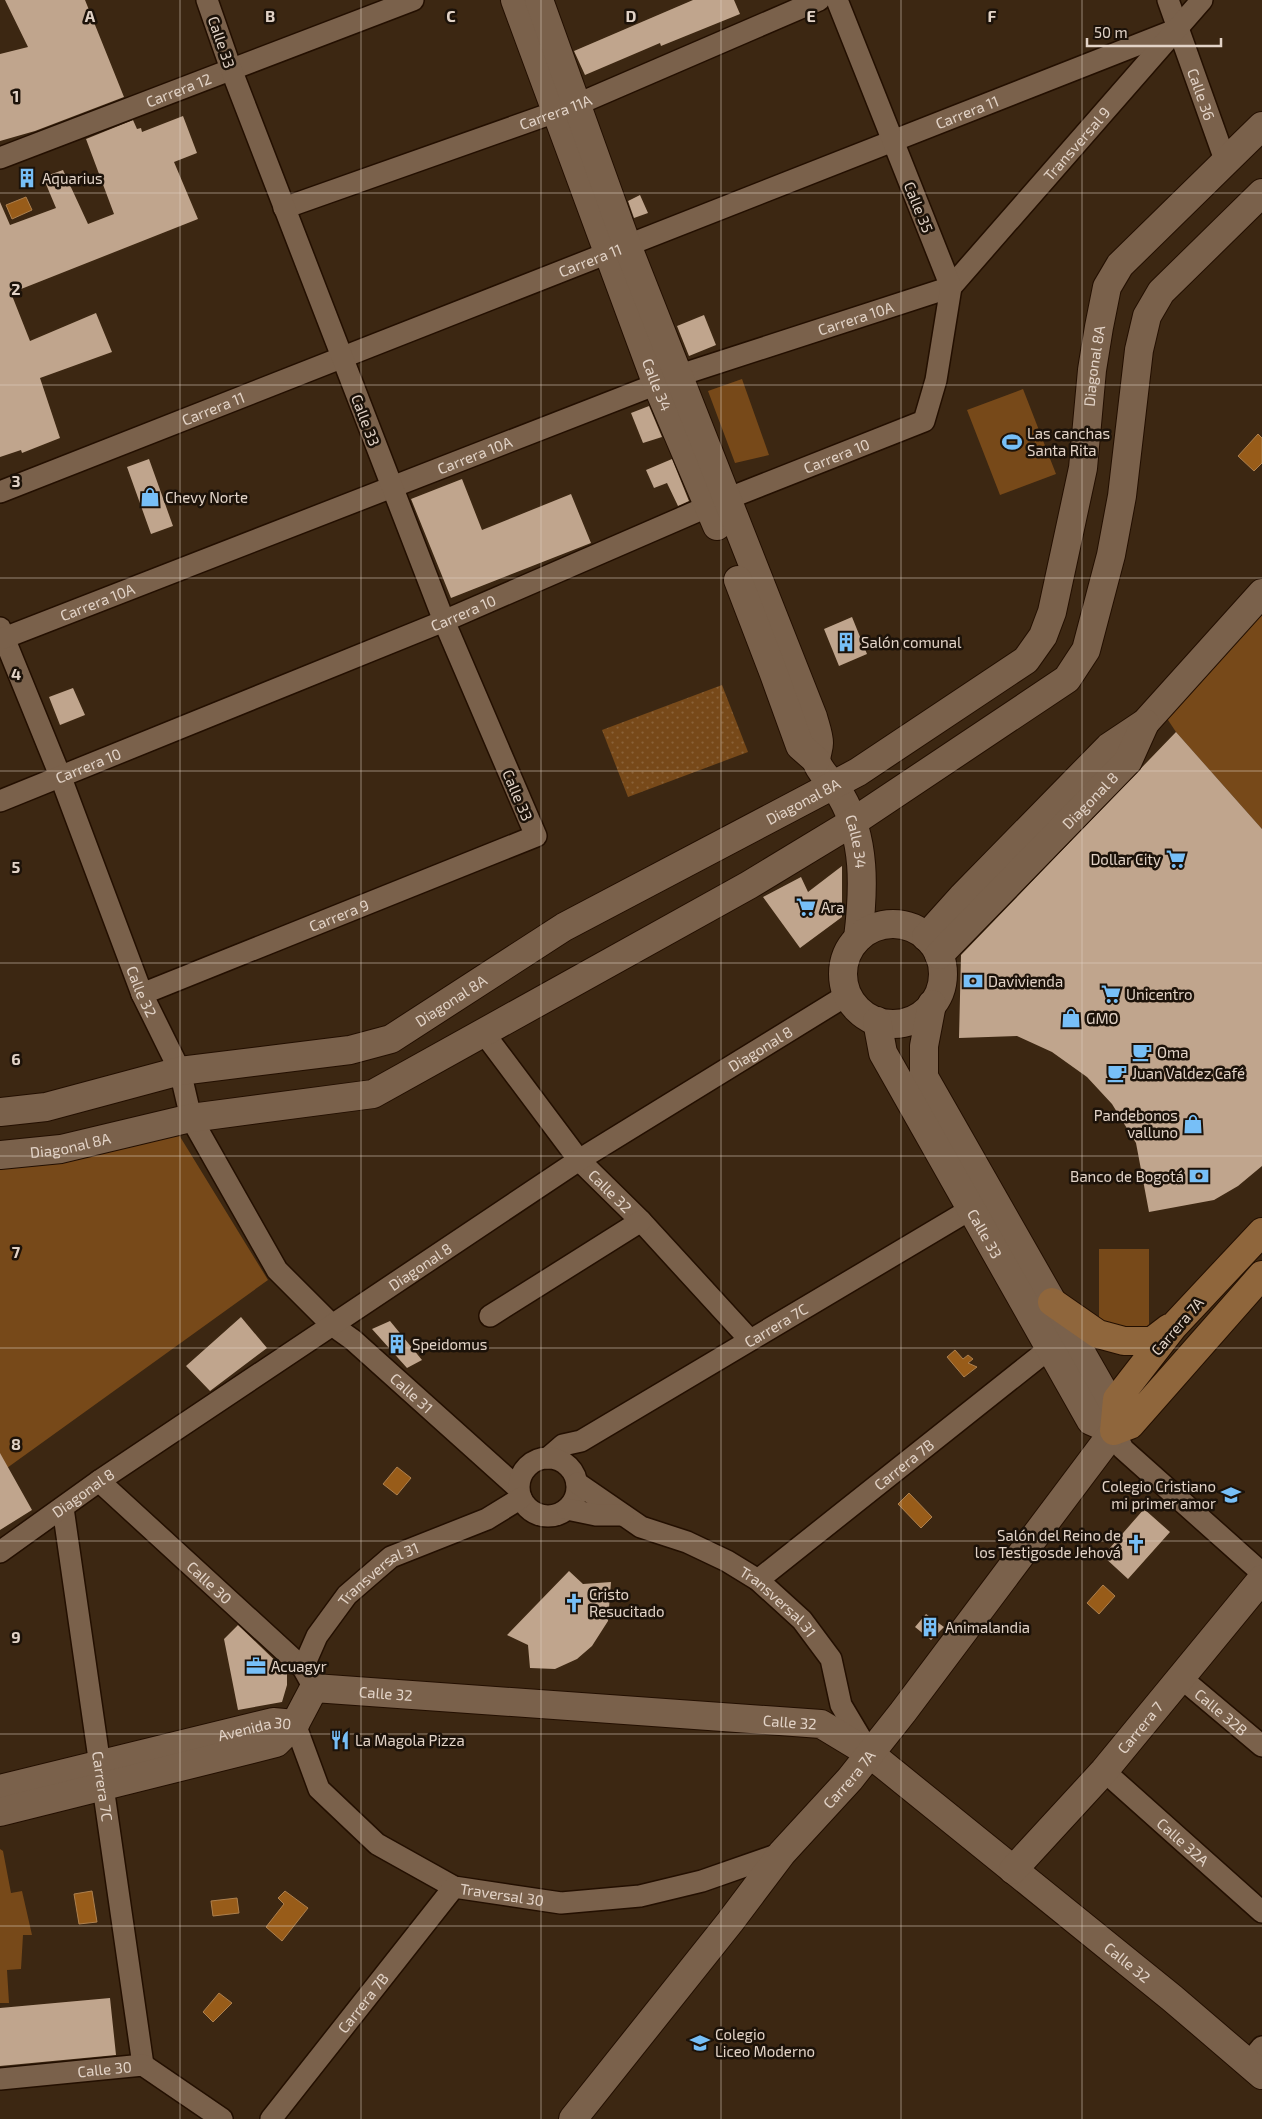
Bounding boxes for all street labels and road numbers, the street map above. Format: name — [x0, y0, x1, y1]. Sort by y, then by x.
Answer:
street label: Calle 33 — [205, 14, 239, 70]
street label: Calle 36 — [1184, 66, 1219, 123]
street label: Carrera 12 — [143, 69, 214, 110]
street label: Carrera 11A — [517, 90, 595, 133]
street label: Carrera 11 — [933, 91, 1001, 132]
street label: Transversal 9 — [1040, 103, 1114, 184]
street label: Calle 35 — [901, 179, 937, 235]
street label: Carrera 11 — [556, 239, 624, 281]
street label: Carrera 10A — [815, 297, 896, 339]
street label: Diagonal 8A — [1080, 324, 1108, 407]
street label: Calle 34 — [639, 356, 676, 413]
street label: Carrera 11 — [179, 388, 247, 429]
street label: Calle 33 — [348, 392, 384, 448]
street label: Carrera 10A — [435, 432, 515, 478]
street label: Carrera 10 — [801, 434, 872, 477]
street label: Carrera 10A — [57, 579, 138, 624]
street label: Carrera 10 — [428, 591, 499, 635]
street label: Carrera 10 — [53, 744, 124, 787]
street label: Calle 33 — [499, 767, 537, 823]
street label: Diagonal 8 — [1058, 768, 1121, 832]
street label: Diagonal 8A — [763, 774, 844, 828]
street label: Calle 34 — [842, 812, 870, 869]
street label: Carrera 9 — [306, 895, 371, 935]
street label: Calle 32 — [123, 963, 161, 1020]
street label: Diagonal 8A — [412, 970, 491, 1030]
street label: Diagonal 8 — [725, 1022, 796, 1075]
street label: Diagonal 8A — [29, 1128, 113, 1161]
street label: Calle 32 — [585, 1166, 636, 1216]
street label: Calle 33 — [964, 1206, 1006, 1261]
street label: Diagonal 8 — [385, 1239, 455, 1294]
street label: Carrera 7A — [1147, 1293, 1207, 1359]
street label: Carrera 7C — [741, 1299, 811, 1351]
street label: Calle 31 — [387, 1369, 437, 1417]
street label: Carrera 7B — [870, 1435, 937, 1494]
street label: Diagonal 8 — [48, 1464, 118, 1521]
street label: Transversal 31 — [334, 1538, 421, 1609]
street label: Calle 30 — [183, 1557, 236, 1607]
street label: Transversal 31 — [737, 1562, 820, 1640]
street label: Calle 32 — [358, 1682, 413, 1704]
street label: Calle 32B — [1191, 1685, 1251, 1739]
street label: Carrera 7 — [1113, 1697, 1167, 1757]
street label: Calle 32 — [762, 1711, 817, 1733]
street label: Avenida 30 — [216, 1713, 292, 1744]
street label: Carrera 7A — [819, 1746, 879, 1812]
street label: Carrera 7C — [89, 1750, 117, 1823]
street label: Calle 32A — [1153, 1814, 1213, 1870]
street label: Traversal 30 — [459, 1879, 545, 1909]
street label: Calle 32 — [1101, 1938, 1154, 1986]
street label: Carrera 7B — [334, 1969, 392, 2036]
street label: Calle 30 — [76, 2057, 133, 2080]

